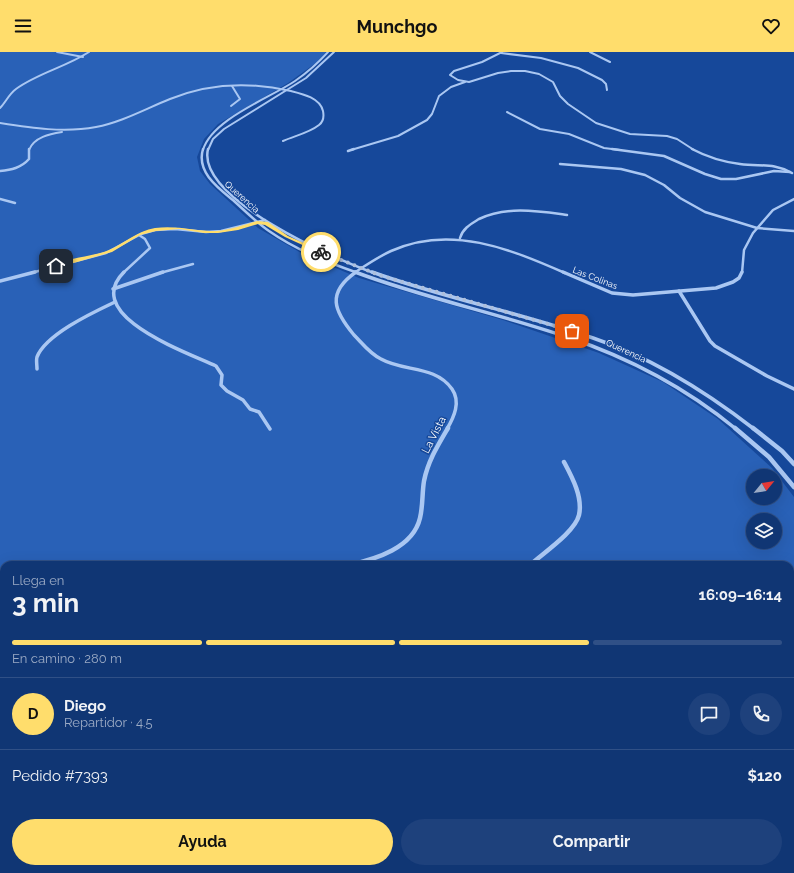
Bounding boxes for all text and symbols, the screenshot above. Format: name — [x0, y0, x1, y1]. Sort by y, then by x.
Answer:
icon: menu — [12, 15, 34, 37]
icon: heart — [760, 15, 782, 37]
text: Munchgo — [357, 16, 437, 37]
street label: Querencia — [223, 179, 261, 215]
courier — [301, 232, 341, 272]
icon: bike — [310, 241, 332, 263]
pin — [39, 249, 73, 283]
icon: home — [45, 255, 67, 277]
street label: Las Colinas — [571, 265, 619, 291]
pin — [555, 314, 589, 348]
icon: bag — [561, 320, 583, 342]
street label: Querencia — [605, 337, 648, 365]
street label: La Vista — [419, 414, 449, 456]
north arrow — [746, 469, 782, 505]
map controls — [746, 469, 782, 549]
button: layers — [746, 513, 782, 549]
text: Llega en — [12, 573, 64, 588]
text: 16:09–16:14 — [698, 586, 782, 604]
text: 3 min — [12, 588, 79, 618]
text: En camino · 280 m — [12, 651, 122, 666]
button: chat — [688, 693, 730, 735]
button: phone — [740, 693, 782, 735]
text: Diego — [64, 697, 106, 715]
text: D — [28, 705, 38, 723]
text: Repartidor · 4.5 — [64, 715, 153, 730]
text: Pedido #7393 — [12, 767, 108, 785]
text: $120 — [747, 767, 782, 785]
button: Ayuda — [12, 819, 393, 865]
button: Compartir — [401, 819, 782, 865]

